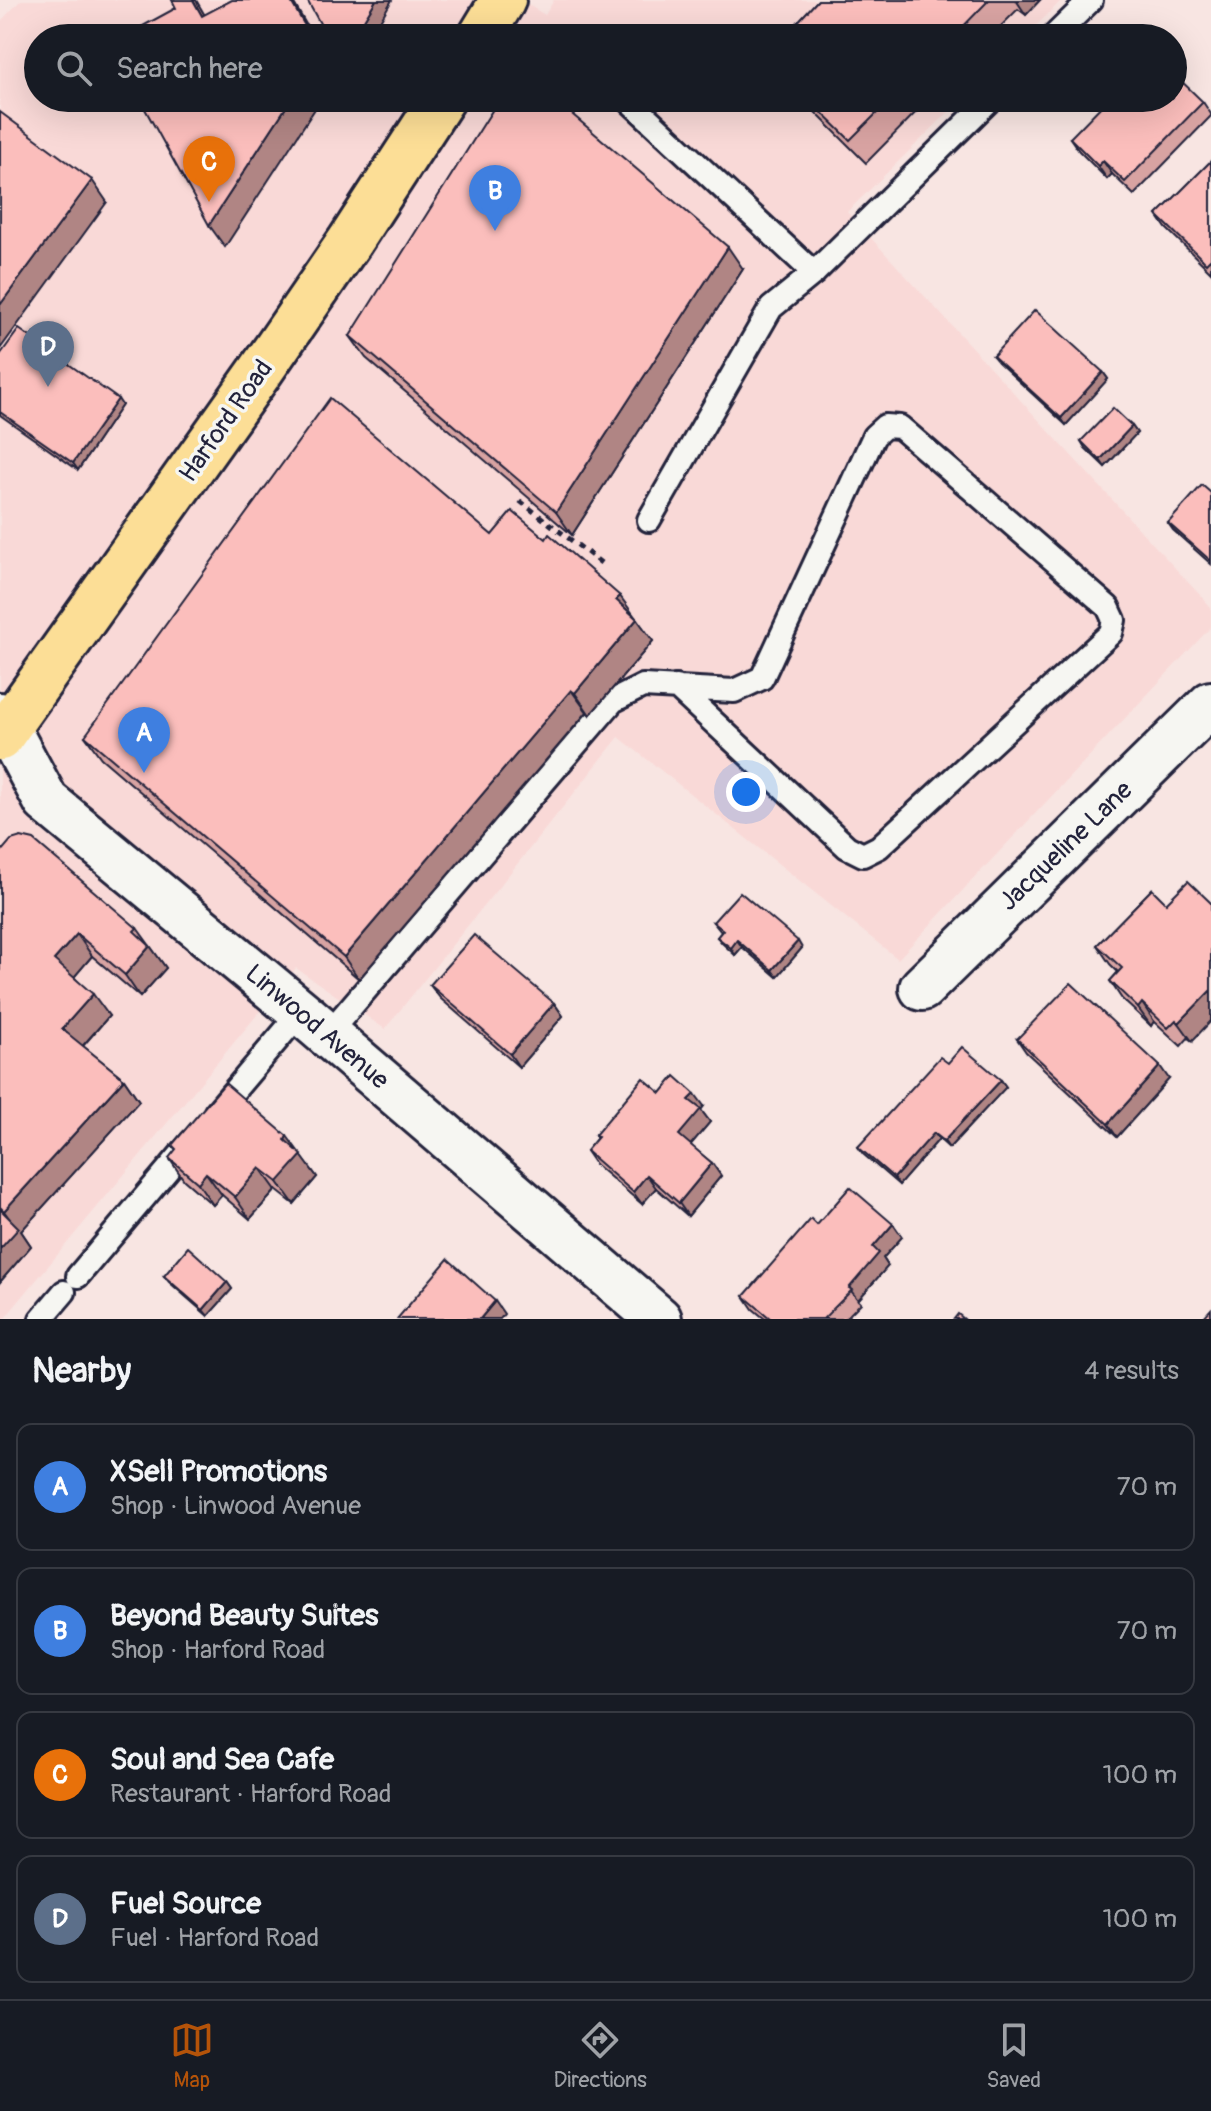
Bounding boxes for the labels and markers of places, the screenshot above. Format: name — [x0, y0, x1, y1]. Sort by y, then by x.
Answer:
pin: C — [183, 136, 235, 202]
pin: B — [469, 165, 521, 231]
pin: D — [22, 321, 74, 387]
pin: A — [118, 707, 170, 773]

